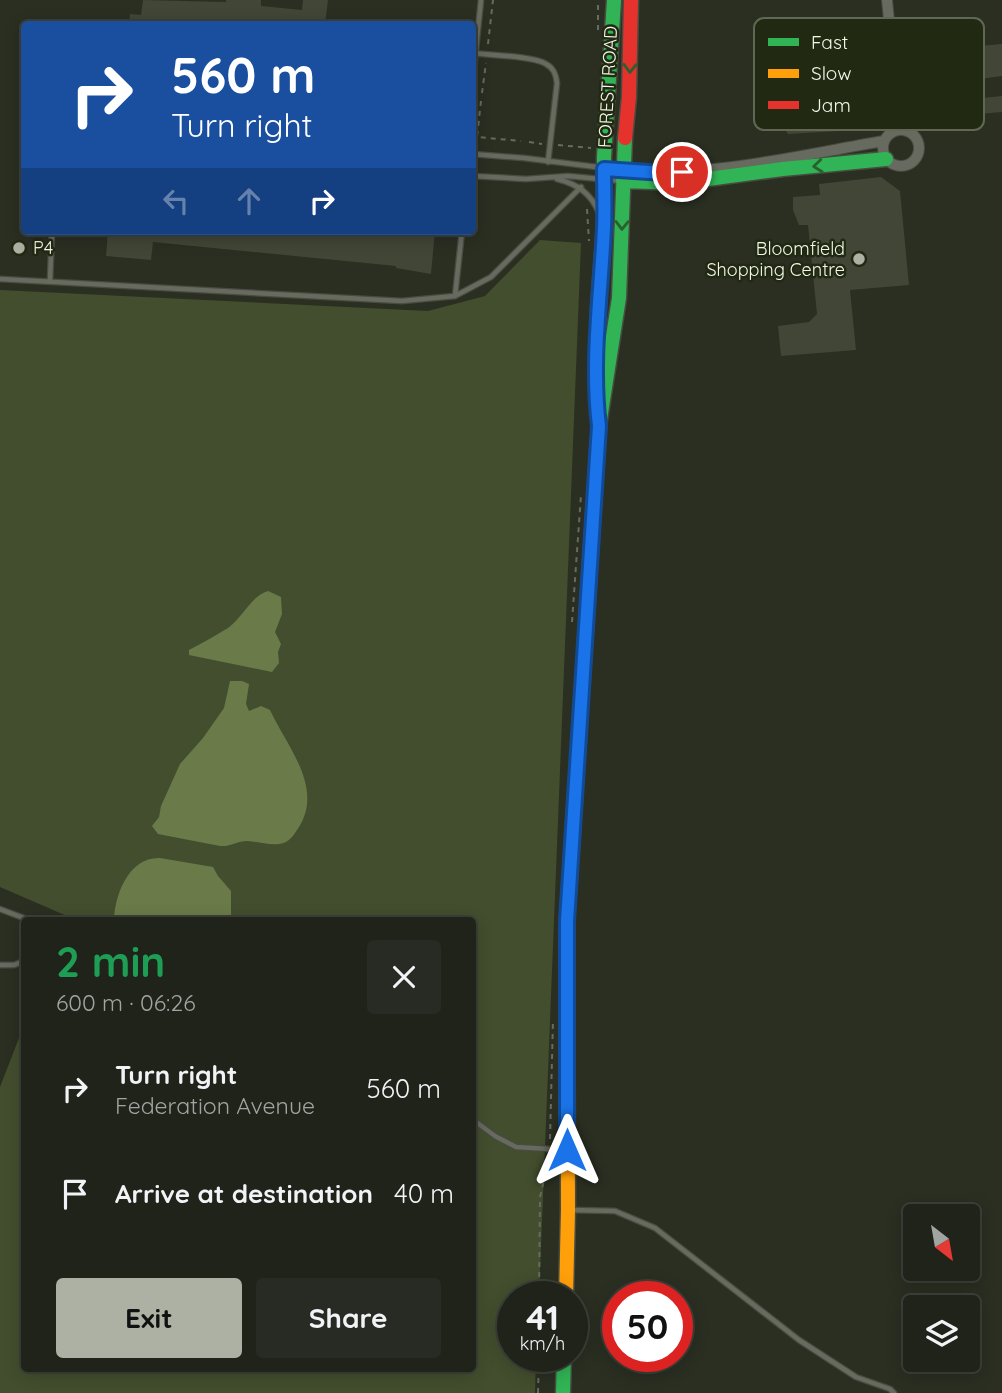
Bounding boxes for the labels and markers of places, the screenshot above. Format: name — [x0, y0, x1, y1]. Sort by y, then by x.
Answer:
pin — [652, 142, 712, 202]
place label: P4 — [33, 236, 53, 259]
place label: Bloomfield Shopping Centre — [706, 237, 845, 281]
marker: P4 — [11, 240, 27, 256]
marker: Bloomfield Shopping Centre — [851, 251, 867, 267]

